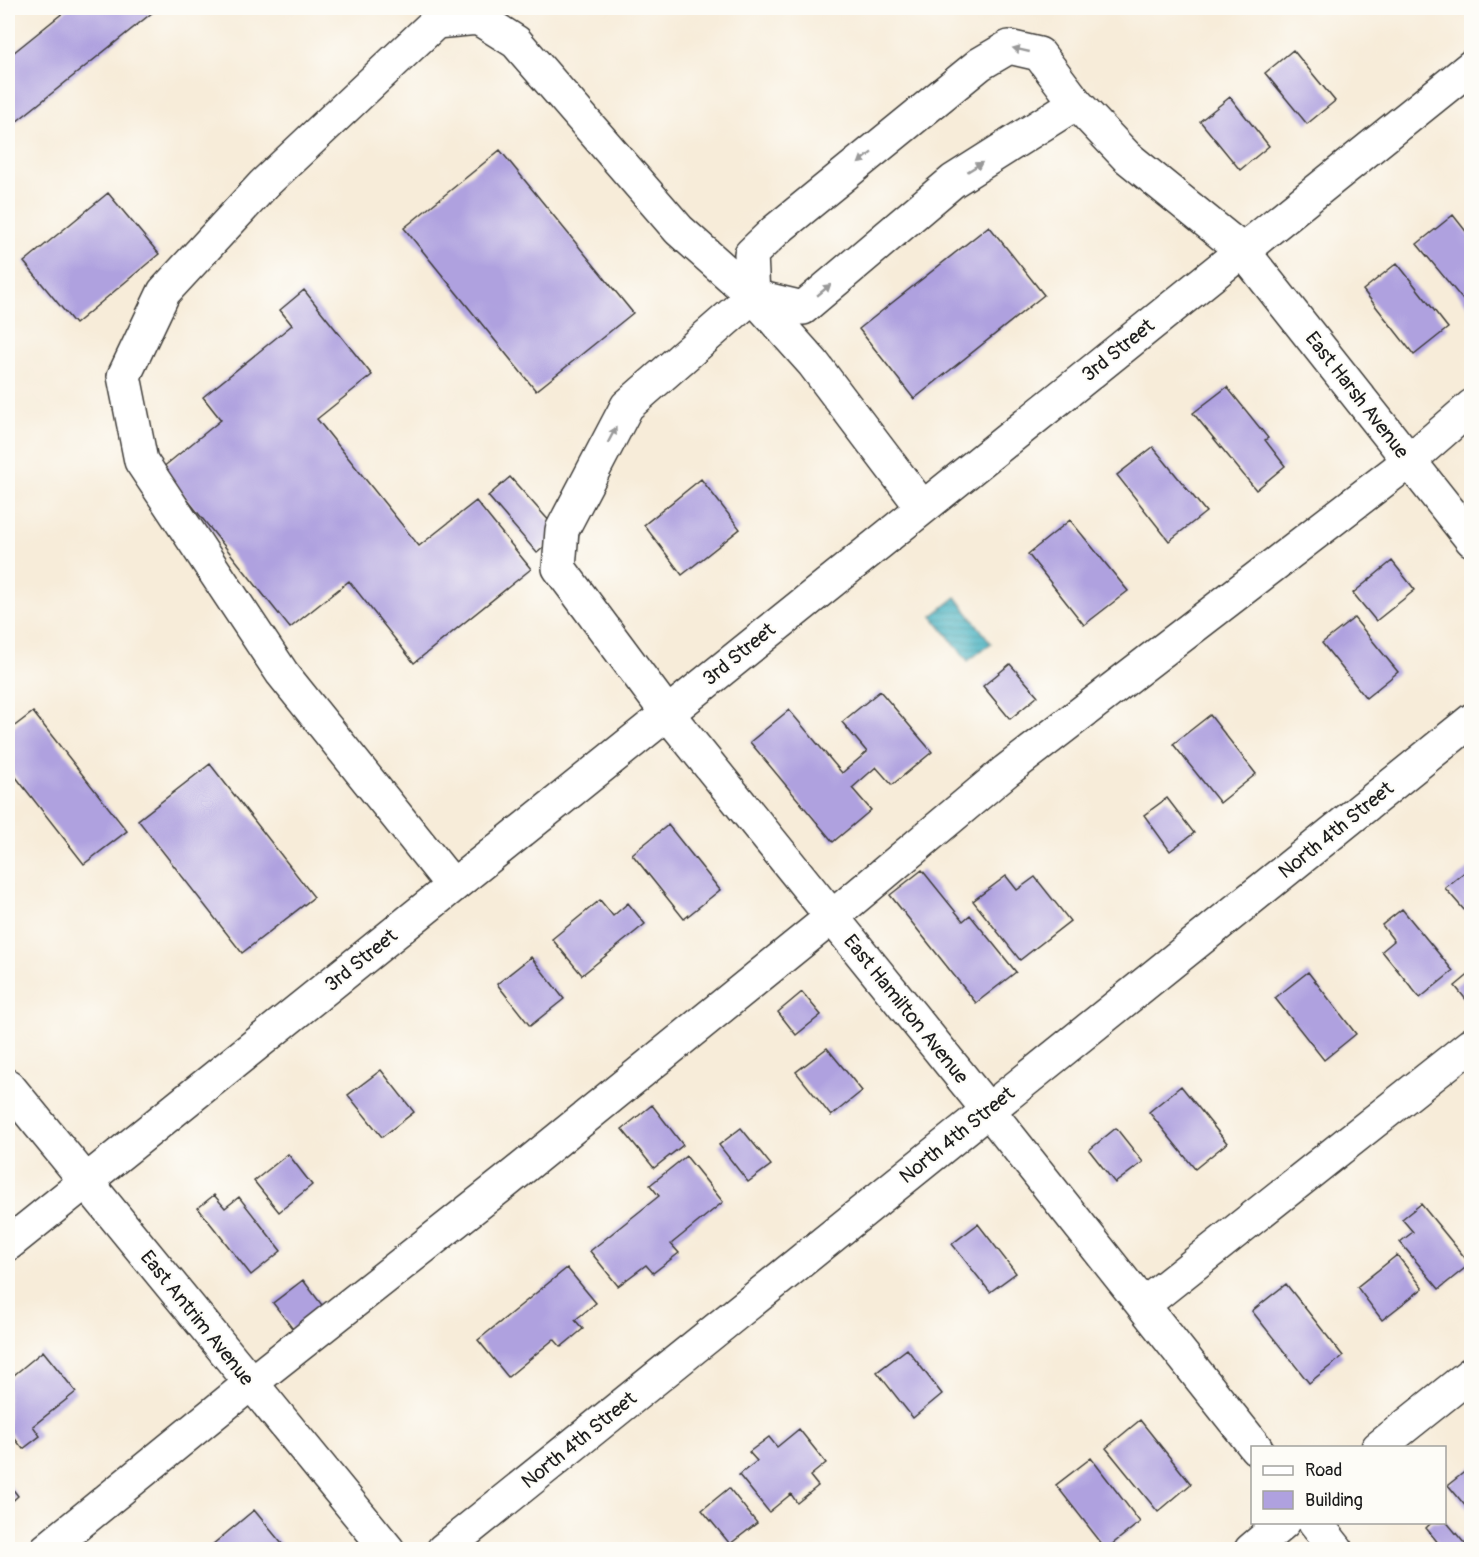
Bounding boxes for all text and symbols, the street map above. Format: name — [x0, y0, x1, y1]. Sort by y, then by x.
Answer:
one-way arrow — [1012, 45, 1031, 55]
one-way arrow — [857, 151, 872, 164]
one-way arrow — [967, 162, 983, 173]
one-way arrow — [816, 284, 831, 297]
street label: 3rd Street — [1077, 313, 1160, 387]
street label: East Harsh Avenue — [1300, 327, 1414, 464]
one-way arrow — [607, 426, 617, 443]
street label: 3rd Street — [698, 617, 781, 691]
street label: North 4th Street — [1273, 775, 1399, 884]
street label: 3rd Street — [320, 923, 403, 997]
street label: East Hamilton Avenue — [838, 929, 974, 1089]
street label: North 4th Street — [894, 1080, 1020, 1189]
street label: East Antrim Avenue — [135, 1245, 259, 1391]
street label: North 4th Street — [516, 1385, 642, 1494]
legend — [1251, 1446, 1446, 1524]
text: Road — [1305, 1459, 1342, 1482]
text: Building — [1305, 1489, 1363, 1512]

